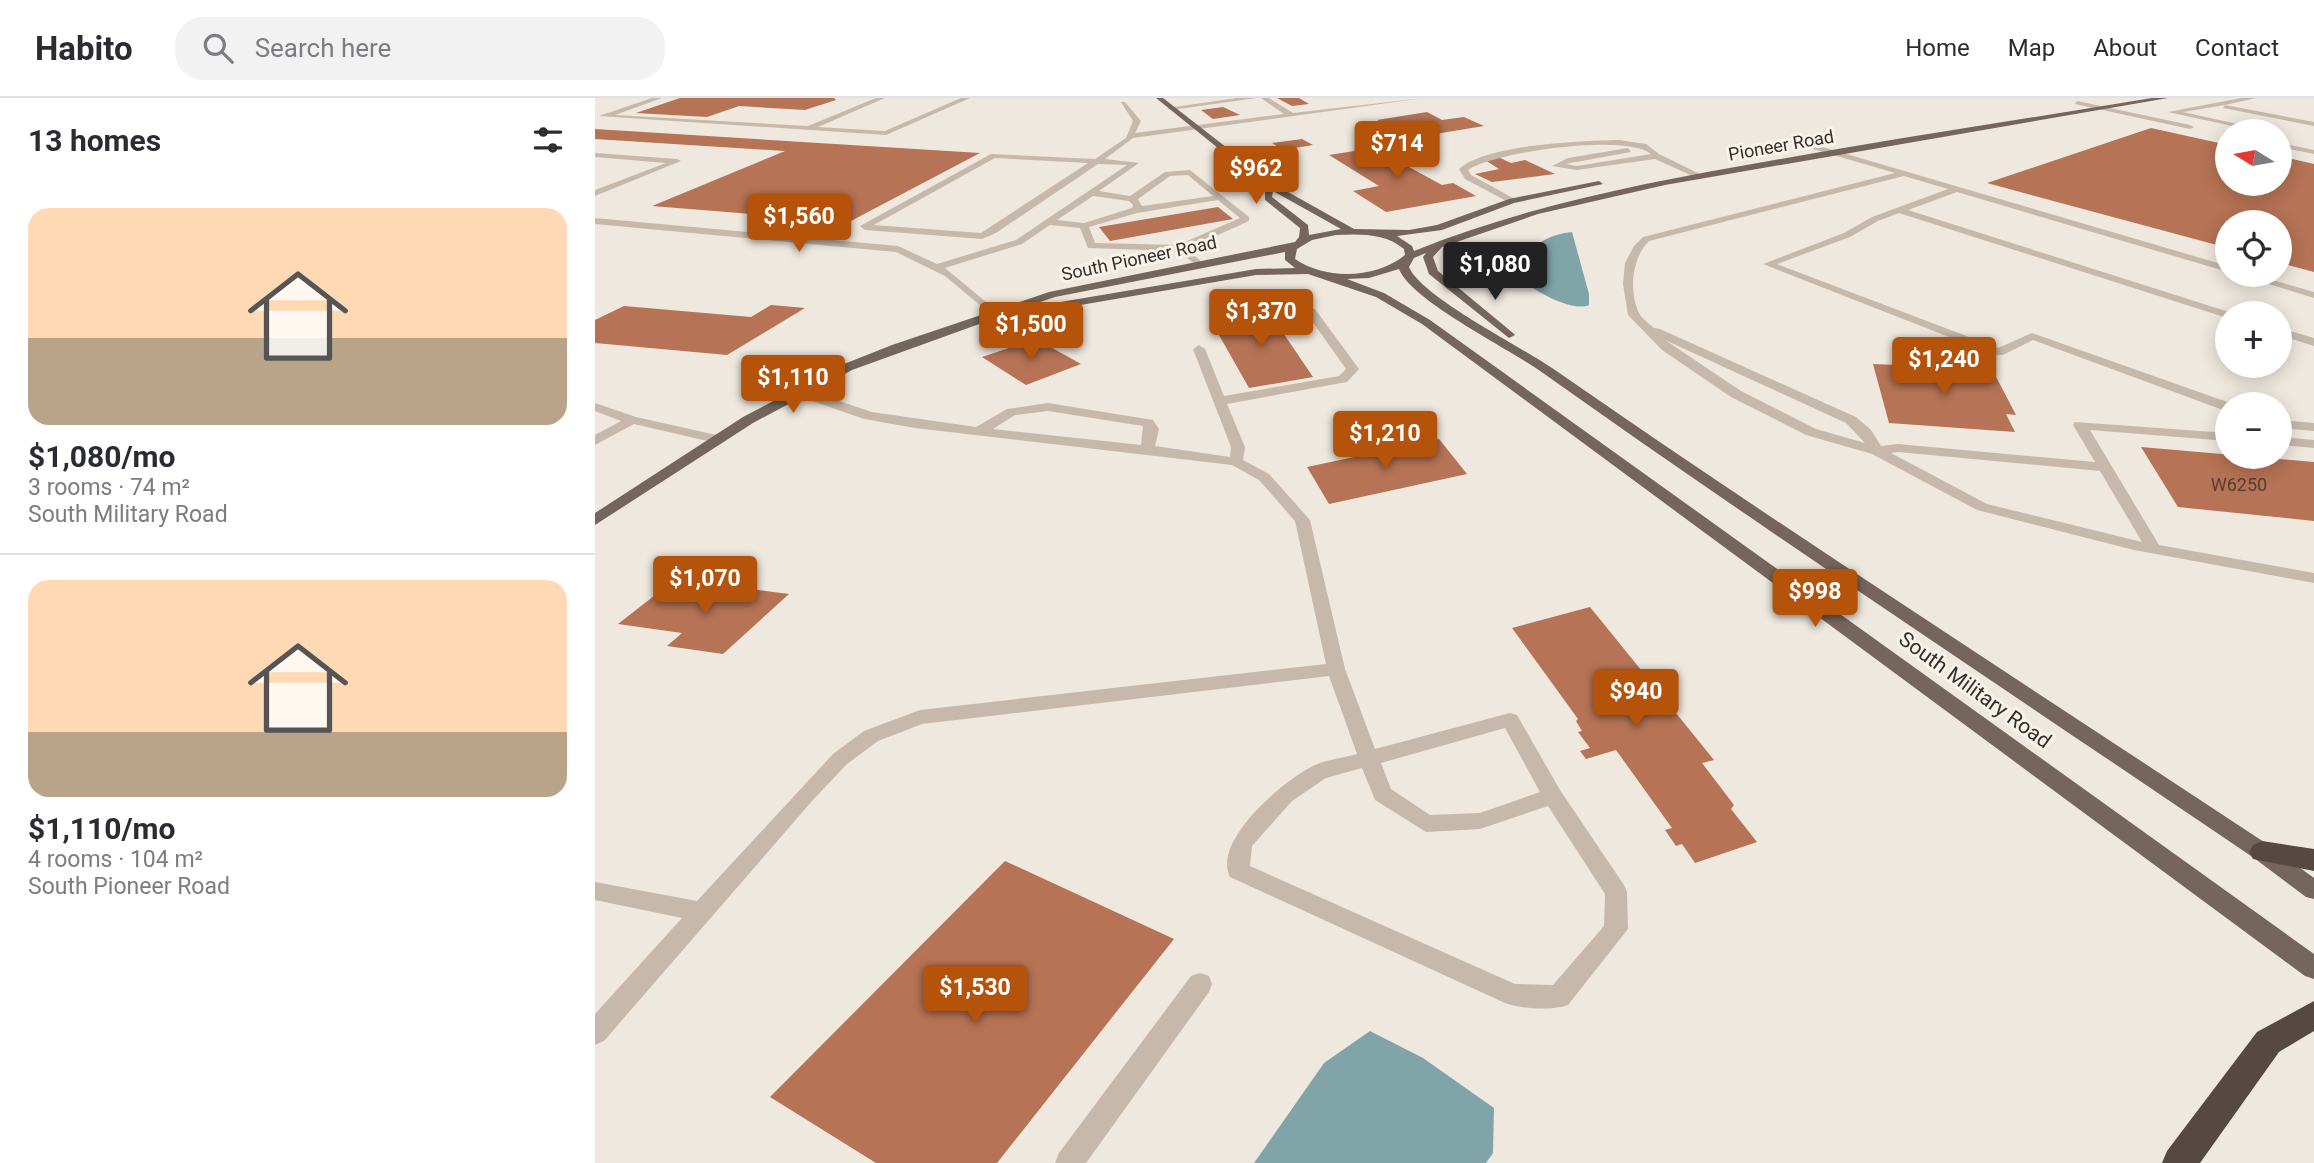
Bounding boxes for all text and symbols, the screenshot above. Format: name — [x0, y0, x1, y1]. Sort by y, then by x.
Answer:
search box — [175, 17, 665, 80]
text: Habito — [35, 29, 133, 68]
icon: search — [199, 29, 237, 67]
text: Search here — [255, 33, 391, 63]
text: Home — [1905, 34, 1970, 62]
text: Map — [2008, 34, 2055, 62]
text: About — [2093, 34, 2157, 62]
text: Contact — [2195, 34, 2279, 62]
north arrow — [2215, 119, 2293, 196]
map controls — [2215, 119, 2292, 469]
icon: filters — [529, 121, 567, 159]
pin: $714 — [1356, 122, 1438, 181]
text: 13 homes — [28, 123, 161, 158]
street label: Pioneer Road — [1727, 125, 1835, 165]
text: $714 — [1371, 130, 1423, 157]
pin: $962 — [1215, 146, 1297, 206]
text: $962 — [1230, 155, 1282, 182]
pin: $1,560 — [742, 194, 856, 254]
text: $1,560 — [763, 203, 835, 230]
button: locate — [2215, 210, 2292, 287]
street label: South Pioneer Road — [1060, 231, 1218, 285]
pin: $1,080 — [1438, 242, 1552, 302]
text: $1,080 — [1459, 251, 1531, 278]
icon: home — [235, 253, 361, 379]
pin: $1,370 — [1204, 289, 1318, 349]
text: $1,370 — [1225, 298, 1297, 325]
button: + — [2215, 301, 2292, 378]
pin: $1,500 — [974, 302, 1088, 362]
text: $1,500 — [995, 311, 1067, 338]
pin: $1,240 — [1887, 338, 2001, 397]
text: $1,240 — [1908, 346, 1980, 373]
pin: $1,110 — [736, 356, 850, 415]
text: $1,110 — [757, 364, 829, 391]
button: − — [2215, 392, 2292, 469]
pin: $1,210 — [1328, 412, 1442, 471]
text: $1,210 — [1349, 420, 1421, 447]
text: $1,080/mo — [28, 439, 176, 474]
text: 3 rooms · 74 m² — [28, 474, 190, 501]
house number: W6250 — [2211, 474, 2267, 495]
text: South Military Road — [28, 501, 228, 528]
pin: $1,070 — [648, 556, 762, 616]
text: $1,070 — [669, 565, 741, 592]
pin: $998 — [1774, 570, 1856, 629]
text: $998 — [1789, 578, 1841, 605]
icon: home — [235, 625, 361, 751]
street label: South Military Road — [1894, 627, 2056, 753]
pin: $940 — [1595, 670, 1677, 729]
text: $940 — [1610, 678, 1662, 705]
text: $1,110/mo — [28, 811, 176, 846]
text: 4 rooms · 104 m² — [28, 846, 203, 873]
text: South Pioneer Road — [28, 873, 230, 900]
pin: $1,530 — [918, 965, 1032, 1025]
text: $1,530 — [939, 974, 1011, 1001]

